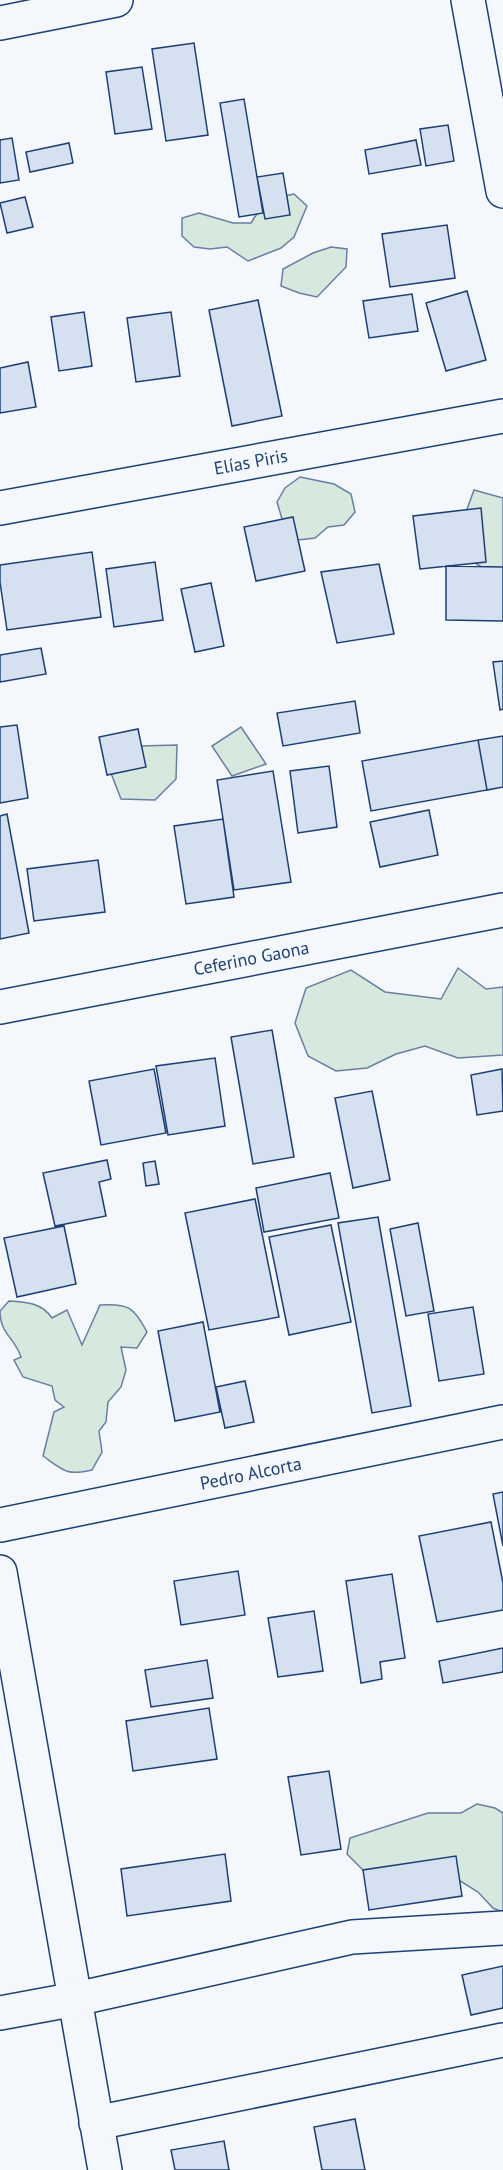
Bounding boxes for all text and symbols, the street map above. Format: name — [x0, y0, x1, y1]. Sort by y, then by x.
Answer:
street label: Elías Piris — [212, 444, 289, 480]
street label: Ceferino Gaona — [192, 936, 311, 980]
street label: Pedro Alcorta — [198, 1452, 304, 1495]

